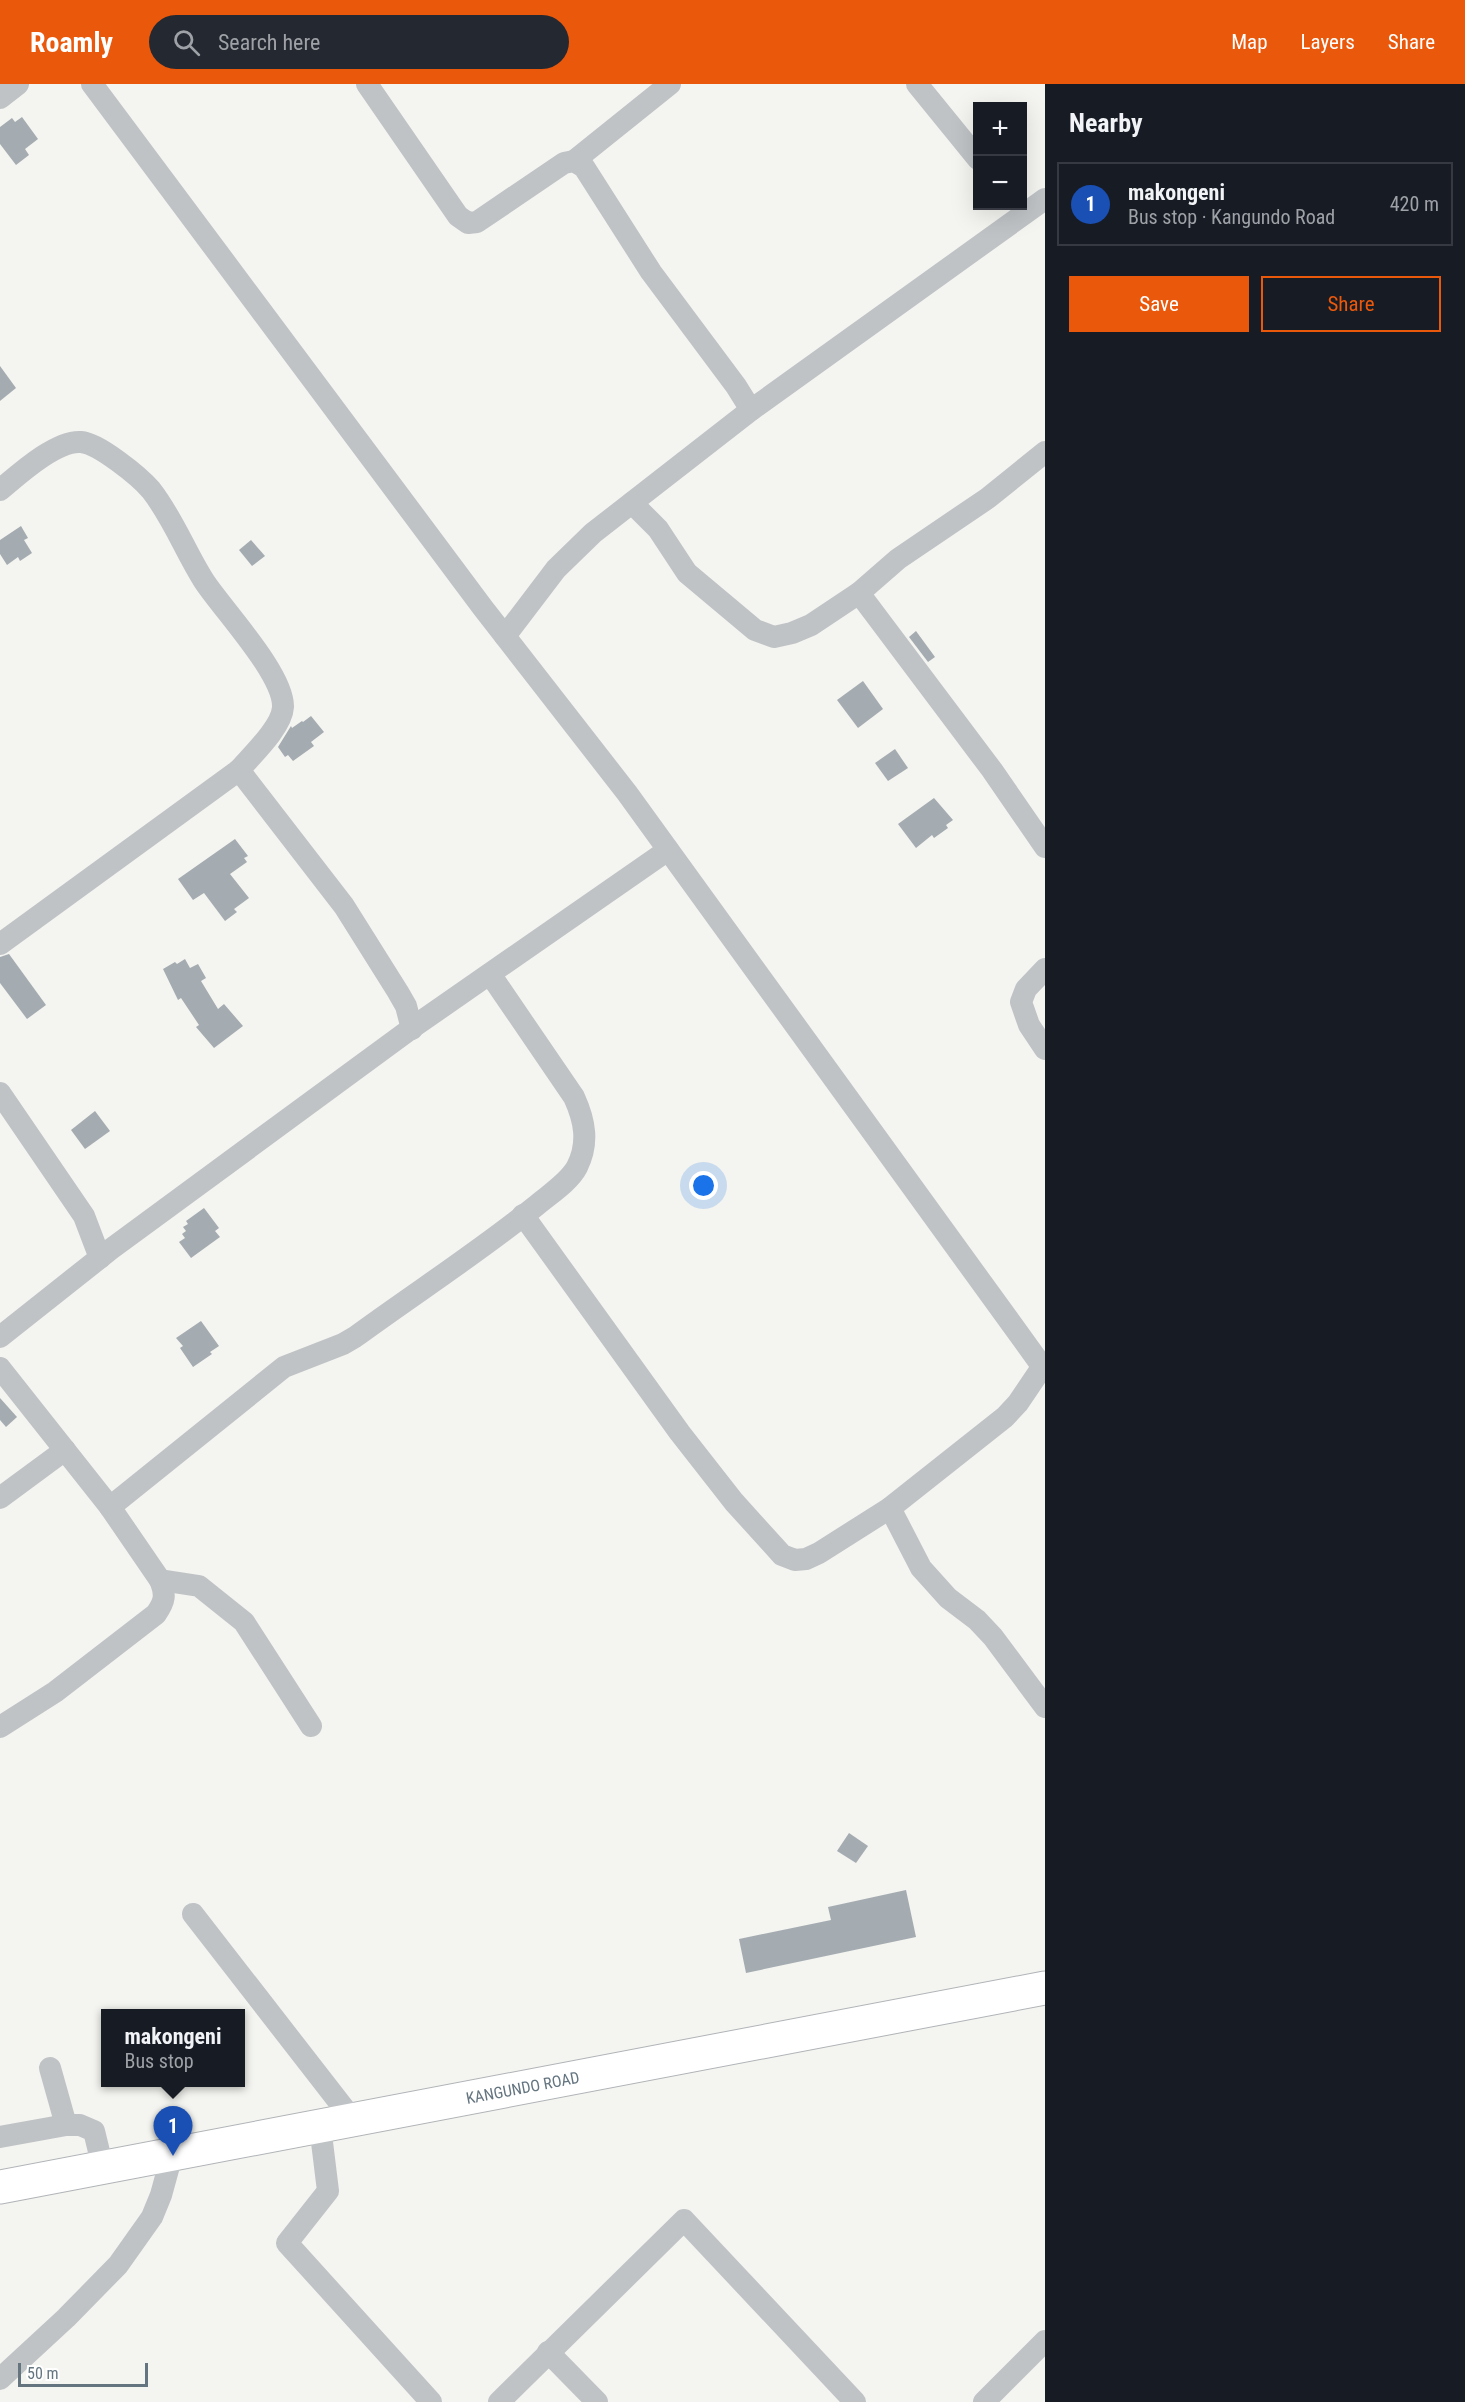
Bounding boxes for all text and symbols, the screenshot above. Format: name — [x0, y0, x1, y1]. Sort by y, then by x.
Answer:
search box — [149, 15, 569, 69]
text: Roamly — [30, 26, 113, 59]
icon: search — [170, 26, 203, 59]
text: Search here — [218, 30, 320, 55]
text: Map — [1231, 30, 1268, 54]
text: Layers — [1301, 30, 1355, 54]
text: Share — [1388, 30, 1435, 54]
map controls — [973, 102, 1027, 210]
button: + — [973, 102, 1027, 156]
text: Nearby — [1069, 108, 1143, 138]
button: − — [973, 156, 1027, 210]
text: makongeni — [1128, 180, 1225, 205]
text: 1 — [1085, 192, 1096, 216]
text: 420 m — [1390, 192, 1439, 216]
text: Bus stop · Kangundo Road — [1128, 205, 1335, 229]
button: Save — [1069, 276, 1249, 332]
button: Share — [1261, 276, 1441, 332]
your location — [689, 1171, 718, 1200]
popup — [101, 2009, 245, 2087]
text: makongeni — [125, 2024, 221, 2049]
text: Bus stop — [125, 2049, 194, 2073]
street label: KANGUNDO ROAD — [464, 2067, 581, 2108]
pin: 1 — [154, 2106, 192, 2156]
scale bar — [18, 2360, 148, 2388]
text: 50 m — [27, 2364, 59, 2383]

